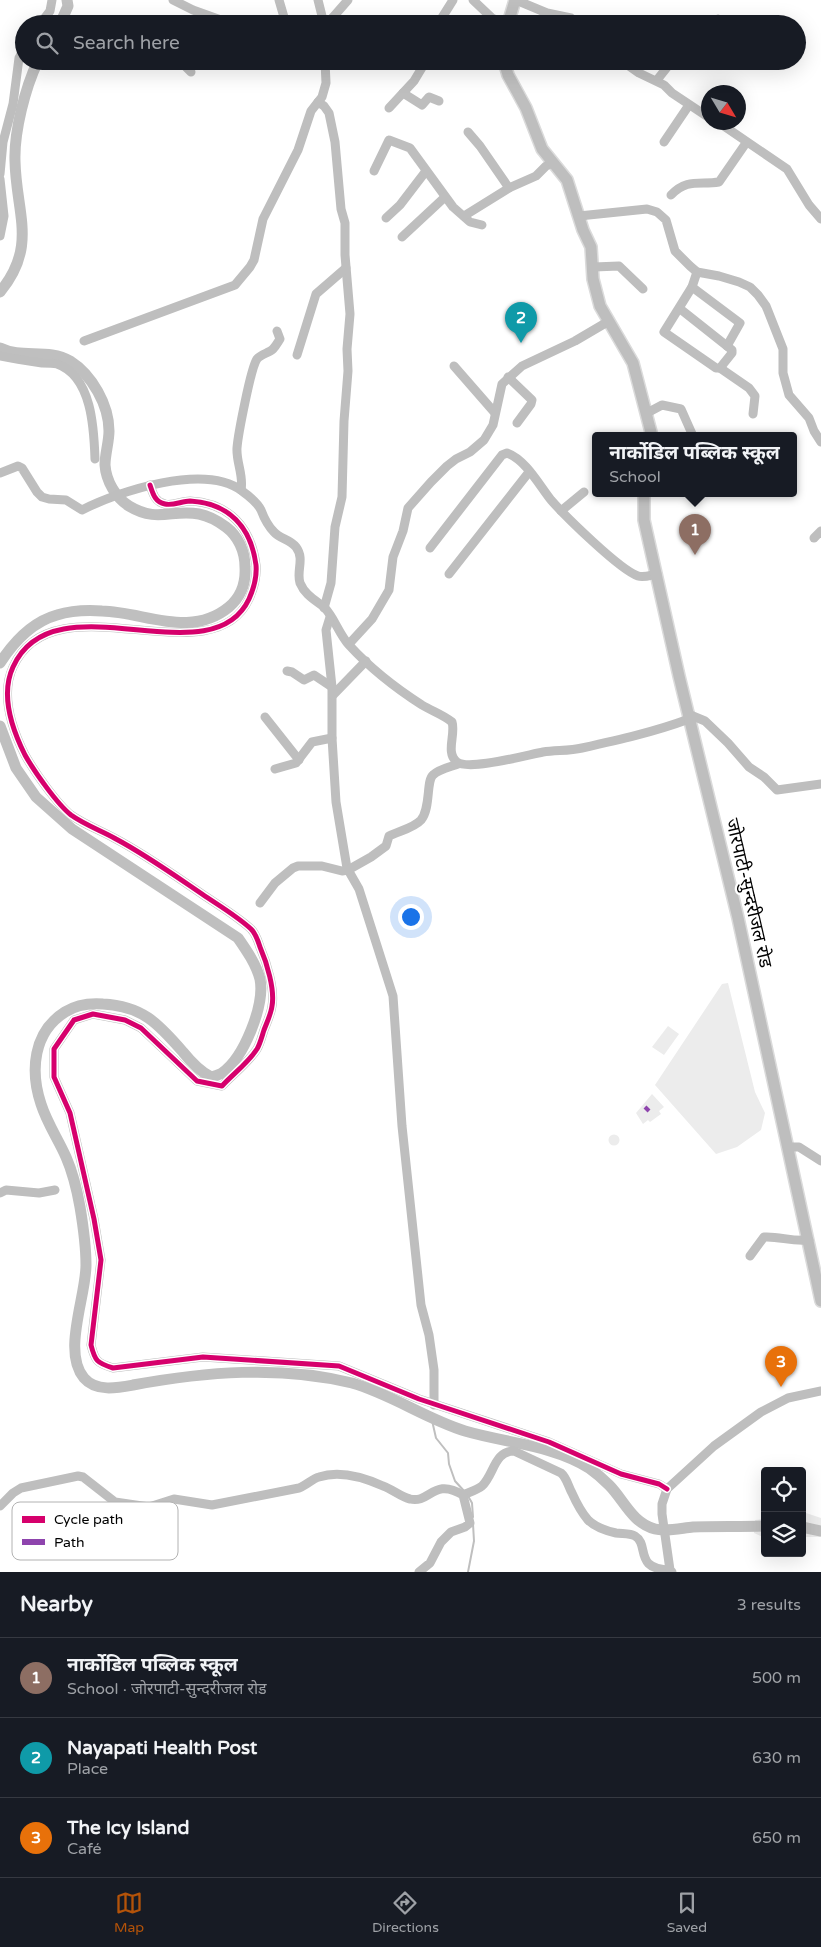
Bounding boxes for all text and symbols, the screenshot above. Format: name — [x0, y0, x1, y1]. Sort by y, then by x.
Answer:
search box — [15, 15, 806, 70]
icon: search — [33, 29, 61, 57]
text: Search here — [73, 32, 180, 54]
north arrow — [701, 85, 746, 130]
pin: 2 — [505, 302, 537, 343]
popup — [592, 432, 797, 497]
text: नार्कोडिल पब्लिक स्कूल — [609, 442, 780, 464]
text: School — [609, 467, 661, 487]
pin: 1 — [679, 514, 711, 555]
street label: जोरपाटी-सुन्दरीजल रोड — [720, 816, 777, 970]
your location — [398, 904, 424, 930]
pin: 3 — [765, 1346, 797, 1387]
map controls — [761, 1467, 806, 1557]
button: locate — [761, 1467, 806, 1512]
legend — [12, 1502, 178, 1560]
text: Cycle path — [54, 1511, 123, 1528]
button: layers — [761, 1512, 806, 1557]
text: Path — [54, 1534, 85, 1551]
text: Nearby — [20, 1592, 93, 1617]
text: 3 results — [737, 1595, 801, 1615]
text: नार्कोडिल पब्लिक स्कूल — [67, 1654, 238, 1676]
text: 1 — [31, 1668, 41, 1688]
text: 500 m — [752, 1668, 801, 1688]
text: School · जोरपाटी-सुन्दरीजल रोड — [67, 1679, 267, 1699]
text: Nayapati Health Post — [67, 1737, 257, 1759]
text: 2 — [31, 1748, 41, 1768]
text: 630 m — [752, 1748, 801, 1768]
text: Place — [67, 1759, 108, 1779]
text: The Icy Island — [67, 1817, 189, 1839]
text: 3 — [31, 1828, 41, 1848]
text: 650 m — [752, 1828, 801, 1848]
text: Café — [67, 1839, 102, 1859]
tab: Map — [114, 1889, 144, 1936]
tab: Directions — [372, 1889, 439, 1936]
tab: Saved — [667, 1889, 707, 1936]

